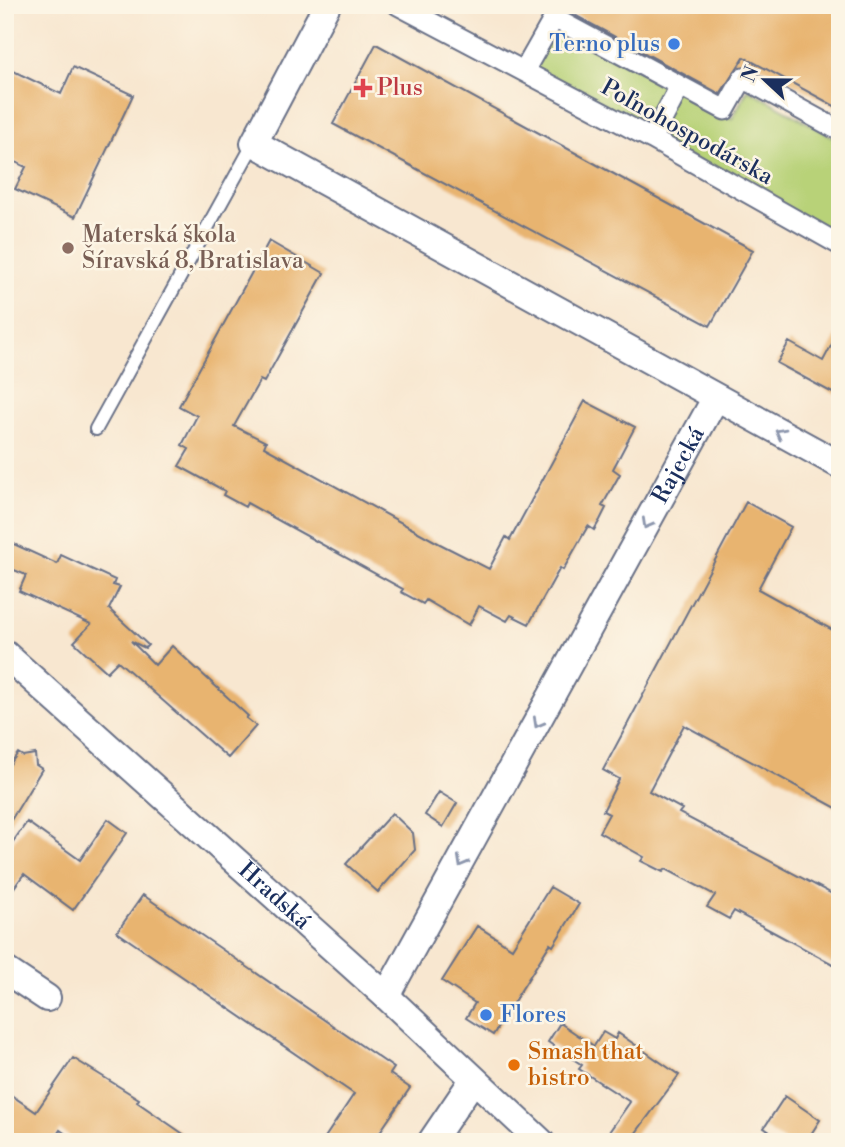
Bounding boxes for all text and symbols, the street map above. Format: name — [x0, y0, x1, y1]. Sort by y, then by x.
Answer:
place label: Terno plus — [549, 30, 660, 58]
marker: Terno plus — [666, 36, 682, 52]
north arrow — [730, 46, 800, 116]
text: N — [736, 63, 764, 85]
street label: Poľnohospodárska — [596, 73, 778, 191]
place label: Plus — [377, 74, 423, 102]
marker: Plus — [355, 80, 371, 96]
place label: Materská škola Šíravská 8, Bratislava — [82, 221, 304, 275]
marker: Materská škola Šíravská 8, Bratislava — [60, 240, 76, 256]
street label: Rajecká — [646, 422, 711, 508]
one-way arrow — [774, 428, 787, 441]
one-way arrow — [642, 516, 655, 529]
one-way arrow — [533, 716, 546, 729]
one-way arrow — [457, 855, 470, 867]
street label: Hradská — [232, 856, 317, 936]
place label: Flores — [500, 1001, 566, 1029]
marker: Flores — [478, 1007, 494, 1023]
place label: Smash that bistro — [528, 1038, 643, 1092]
marker: Smash that bistro — [506, 1057, 522, 1073]

